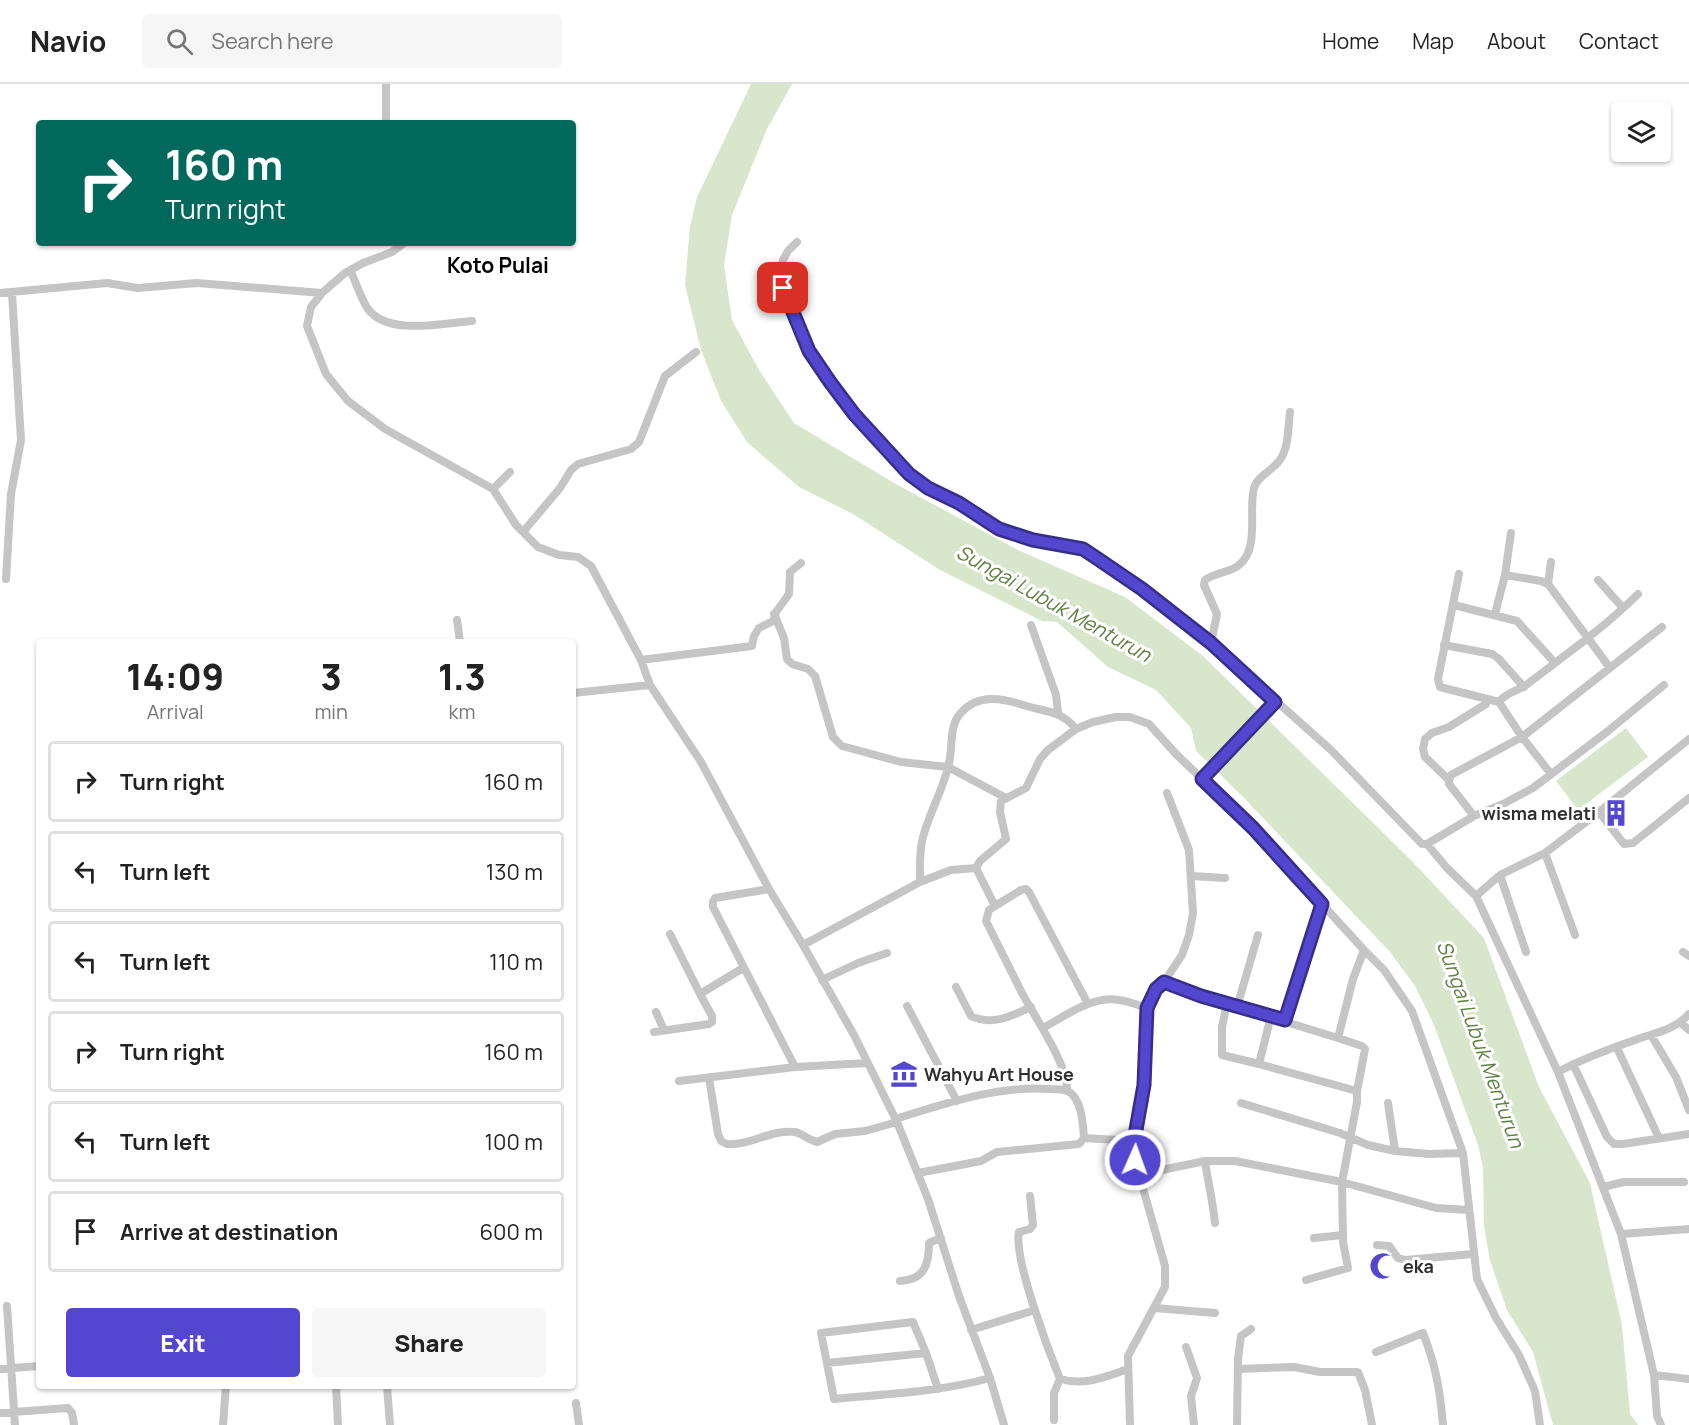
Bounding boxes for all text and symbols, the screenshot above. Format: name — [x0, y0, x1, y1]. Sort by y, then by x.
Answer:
search box — [142, 14, 562, 68]
text: Navio — [30, 22, 106, 60]
icon: search — [163, 25, 196, 58]
text: Search here — [211, 26, 334, 56]
text: Home — [1322, 27, 1379, 55]
text: Map — [1412, 27, 1454, 55]
text: About — [1487, 27, 1546, 55]
text: Contact — [1579, 27, 1659, 55]
map controls — [1611, 102, 1671, 162]
button: layers — [1611, 102, 1671, 162]
text: 160 m — [165, 135, 283, 193]
icon: right — [66, 144, 144, 222]
text: Turn right — [165, 190, 286, 227]
district label: Koto Pulai — [447, 251, 549, 279]
pin — [757, 262, 808, 313]
icon: arrive — [766, 271, 799, 304]
water label: Sungai Lubuk Menturun — [952, 538, 1157, 668]
text: 14:09 — [126, 652, 224, 701]
text: 3 — [320, 652, 342, 701]
text: 1.3 — [438, 652, 486, 701]
text: Arrival — [147, 698, 204, 725]
text: min — [314, 698, 348, 725]
text: km — [448, 698, 475, 725]
icon: right — [69, 765, 102, 798]
text: Turn right — [120, 767, 225, 797]
text: 160 m — [484, 767, 543, 797]
building icon: wisma melati — [1601, 798, 1631, 828]
place label: wisma melati — [1481, 801, 1596, 825]
icon: left — [69, 855, 102, 888]
text: Turn left — [120, 857, 210, 887]
text: 130 m — [486, 857, 543, 887]
water label: Sungai Lubuk Menturun — [1431, 937, 1531, 1152]
icon: left — [69, 945, 102, 978]
text: Turn left — [120, 947, 210, 977]
text: 110 m — [489, 947, 543, 977]
icon: right — [69, 1035, 102, 1068]
text: Turn right — [120, 1037, 225, 1067]
text: 160 m — [484, 1037, 543, 1067]
museum icon: Wahyu Art House — [889, 1059, 919, 1089]
place label: Wahyu Art House — [924, 1062, 1074, 1086]
icon: left — [69, 1125, 102, 1158]
text: Turn left — [120, 1127, 210, 1157]
text: 100 m — [485, 1127, 543, 1157]
position arrow — [1103, 1128, 1167, 1192]
icon: arrive — [69, 1215, 102, 1248]
text: Arrive at destination — [120, 1217, 338, 1247]
text: 600 m — [479, 1217, 543, 1247]
mosque icon: eka — [1368, 1251, 1398, 1281]
place label: eka — [1403, 1254, 1434, 1278]
button: Exit — [66, 1308, 300, 1377]
button: Share — [312, 1308, 546, 1377]

